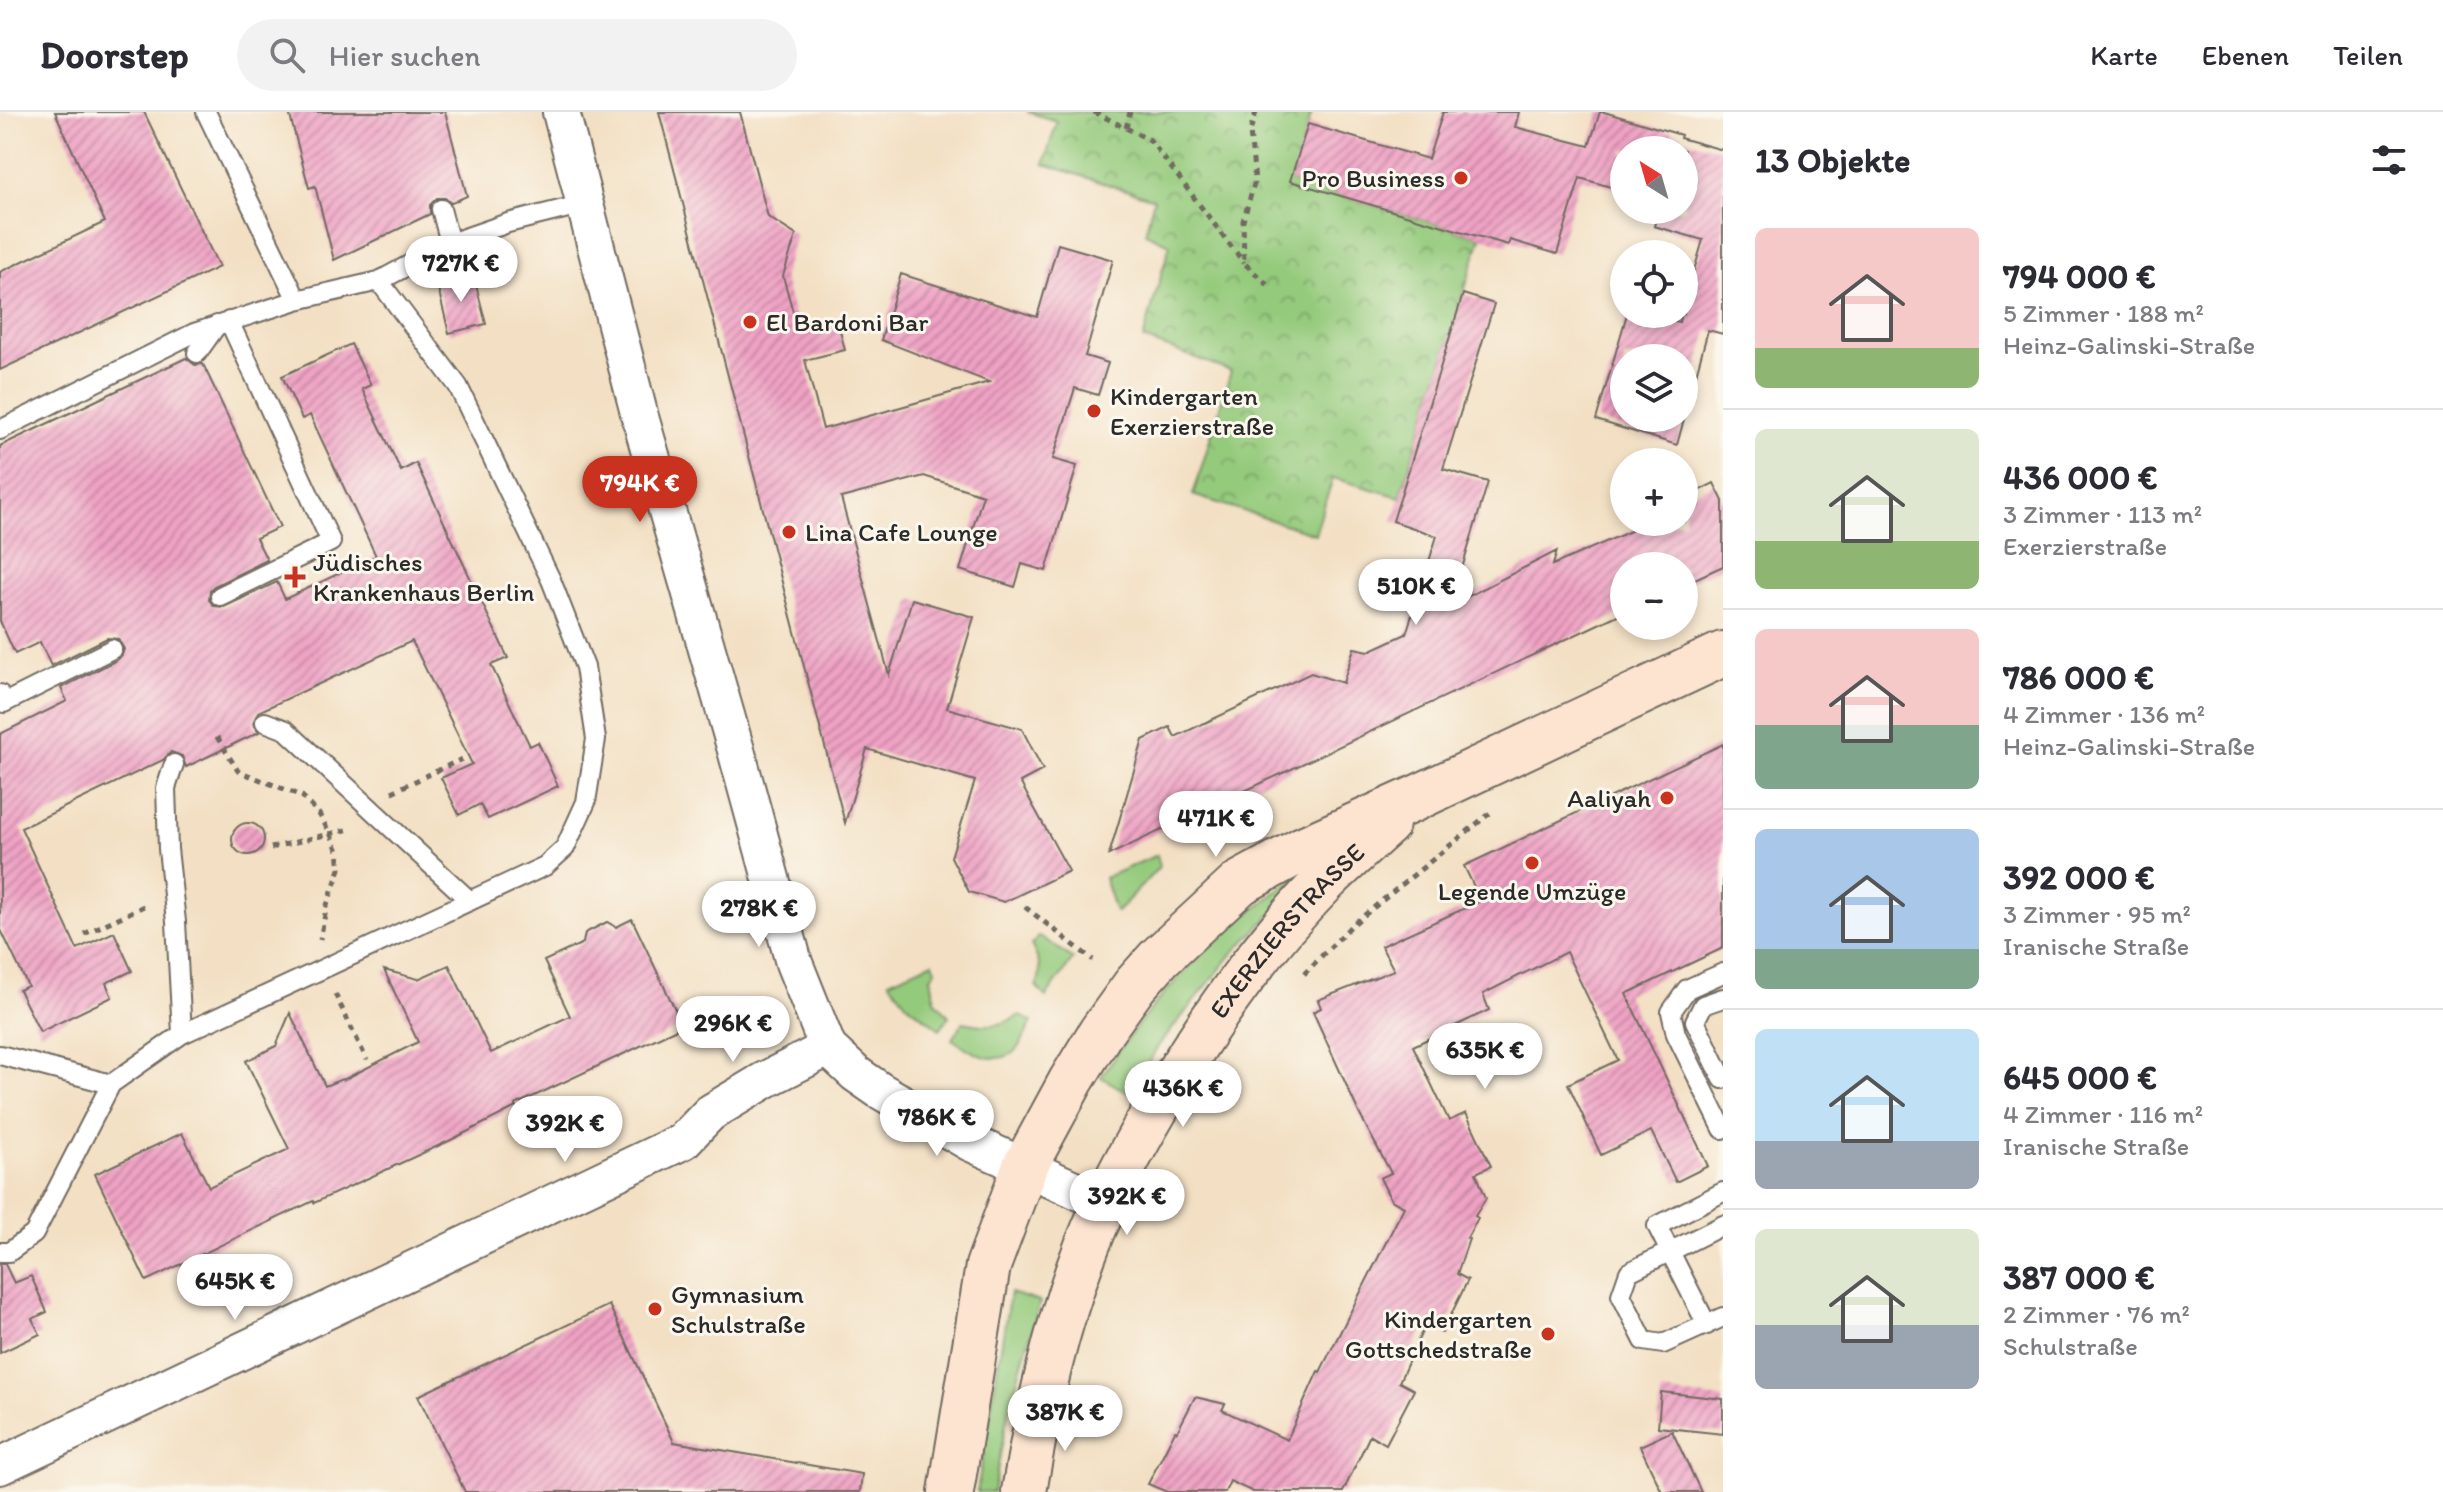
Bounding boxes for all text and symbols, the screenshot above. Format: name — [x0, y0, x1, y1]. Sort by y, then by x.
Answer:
search box — [237, 19, 797, 91]
text: Doorstep — [40, 32, 189, 78]
icon: search — [265, 33, 309, 77]
text: Hier suchen — [329, 37, 481, 74]
text: Karte — [2090, 38, 2158, 72]
text: Ebenen — [2202, 38, 2289, 72]
text: Teilen — [2333, 38, 2403, 72]
north arrow — [1610, 136, 1698, 224]
map controls — [1610, 136, 1698, 640]
icon: filters — [2367, 138, 2411, 182]
text: 13 Objekte — [1755, 140, 1910, 181]
place label: Pro Business — [1302, 162, 1445, 194]
marker: Pro Business — [1452, 169, 1470, 187]
pin: 727K € — [396, 236, 526, 304]
button: locate — [1610, 240, 1698, 328]
text: 727K € — [423, 246, 499, 278]
text: 794 000 € — [2003, 256, 2156, 297]
icon: home — [1819, 260, 1915, 356]
text: 5 Zimmer · 188 m² — [2003, 297, 2204, 329]
place label: El Bardoni Bar — [766, 306, 929, 338]
marker: El Bardoni Bar — [741, 313, 759, 331]
text: Heinz-Galinski-Straße — [2003, 329, 2255, 361]
button: layers — [1610, 344, 1698, 432]
place label: Kindergarten Exerzierstraße — [1110, 380, 1274, 442]
marker: Kindergarten Exerzierstraße — [1085, 402, 1103, 420]
button: + — [1610, 448, 1698, 536]
pin: 794K € — [575, 456, 705, 524]
text: 436 000 € — [2003, 457, 2158, 498]
icon: home — [1819, 461, 1915, 557]
text: 794K € — [600, 466, 680, 498]
text: 3 Zimmer · 113 m² — [2003, 498, 2202, 530]
place label: Lina Cafe Lounge — [805, 516, 998, 548]
marker: Lina Cafe Lounge — [780, 523, 798, 541]
text: Exerzierstraße — [2003, 530, 2167, 562]
place label: Jüdisches Krankenhaus Berlin — [313, 546, 535, 608]
button: − — [1610, 552, 1698, 640]
pin: 510K € — [1351, 559, 1481, 627]
marker: Jüdisches Krankenhaus Berlin — [284, 566, 306, 588]
text: 510K € — [1376, 569, 1456, 601]
text: 786 000 € — [2003, 657, 2154, 698]
icon: home — [1819, 661, 1915, 757]
text: 4 Zimmer · 136 m² — [2003, 698, 2205, 730]
text: Heinz-Galinski-Straße — [2003, 730, 2255, 762]
place label: Aaliyah — [1567, 782, 1651, 814]
marker: Aaliyah — [1658, 789, 1676, 807]
pin: 471K € — [1151, 791, 1281, 859]
text: 471K € — [1177, 801, 1255, 833]
street label: EXERZIERSTRASSE — [1203, 836, 1371, 1024]
marker: Legende Umzüge — [1523, 854, 1541, 872]
text: 392 000 € — [2003, 857, 2155, 898]
icon: home — [1819, 861, 1915, 957]
place label: Legende Umzüge — [1438, 875, 1626, 907]
pin: 278K € — [694, 881, 824, 949]
text: 278K € — [720, 891, 798, 923]
text: 3 Zimmer · 95 m² — [2003, 898, 2191, 930]
text: Iranische Straße — [2003, 930, 2189, 962]
pin: 296K € — [668, 996, 798, 1064]
text: 296K € — [694, 1006, 772, 1038]
pin: 635K € — [1420, 1023, 1550, 1091]
text: 635K € — [1446, 1033, 1524, 1065]
text: 645 000 € — [2003, 1057, 2157, 1098]
pin: 436K € — [1118, 1061, 1248, 1129]
icon: home — [1819, 1061, 1915, 1157]
text: 436K € — [1143, 1071, 1223, 1103]
pin: 786K € — [872, 1090, 1002, 1158]
pin: 392K € — [500, 1096, 630, 1164]
text: 4 Zimmer · 116 m² — [2003, 1098, 2203, 1130]
text: 786K € — [898, 1100, 976, 1132]
text: 392K € — [526, 1106, 604, 1138]
text: Iranische Straße — [2003, 1130, 2189, 1162]
pin: 392K € — [1062, 1169, 1192, 1237]
text: 392K € — [1088, 1179, 1166, 1211]
pin: 645K € — [170, 1254, 300, 1322]
text: 387 000 € — [2003, 1257, 2155, 1298]
icon: home — [1819, 1261, 1915, 1357]
text: 645K € — [195, 1264, 275, 1296]
place label: Gymnasium Schulstraße — [671, 1278, 806, 1340]
text: 2 Zimmer · 76 m² — [2003, 1298, 2190, 1330]
marker: Gymnasium Schulstraße — [646, 1300, 664, 1318]
place label: Kindergarten Gottschedstraße — [1345, 1303, 1532, 1365]
marker: Kindergarten Gottschedstraße — [1539, 1325, 1557, 1343]
text: Schulstraße — [2003, 1330, 2138, 1362]
pin: 387K € — [1000, 1385, 1130, 1453]
text: 387K € — [1026, 1395, 1104, 1427]

